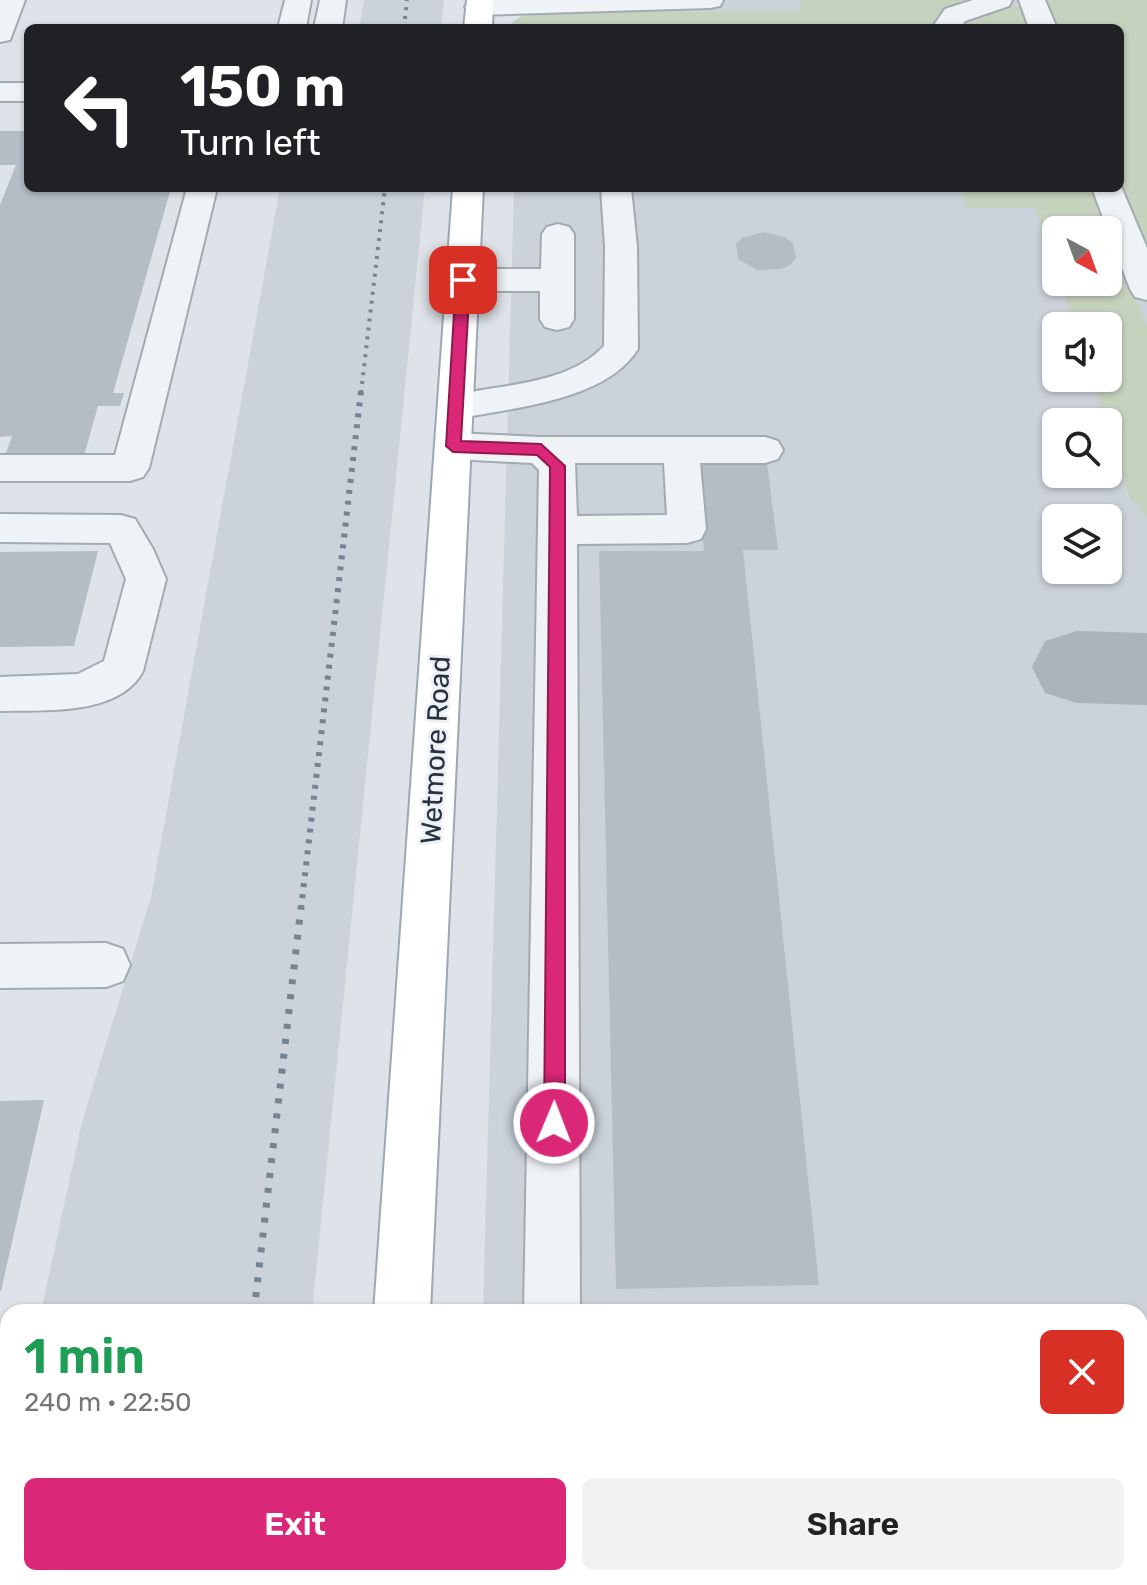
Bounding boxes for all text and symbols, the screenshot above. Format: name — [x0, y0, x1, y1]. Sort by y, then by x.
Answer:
text: 150 m — [180, 54, 345, 120]
icon: left — [48, 56, 152, 160]
text: Turn left — [180, 121, 321, 164]
north arrow — [1042, 216, 1122, 296]
map controls — [1042, 216, 1122, 584]
pin — [429, 246, 497, 314]
icon: arrive — [441, 258, 485, 302]
button: sound — [1042, 312, 1122, 392]
button: search — [1042, 408, 1122, 488]
button: layers — [1042, 504, 1122, 584]
street label: Wetmore Road — [414, 655, 457, 845]
position arrow — [512, 1081, 596, 1165]
text: 1 min — [24, 1328, 145, 1385]
button: close — [1040, 1330, 1124, 1414]
text: 240 m · 22:50 — [24, 1387, 192, 1418]
button: Exit — [24, 1478, 566, 1570]
button: Share — [582, 1478, 1124, 1570]

